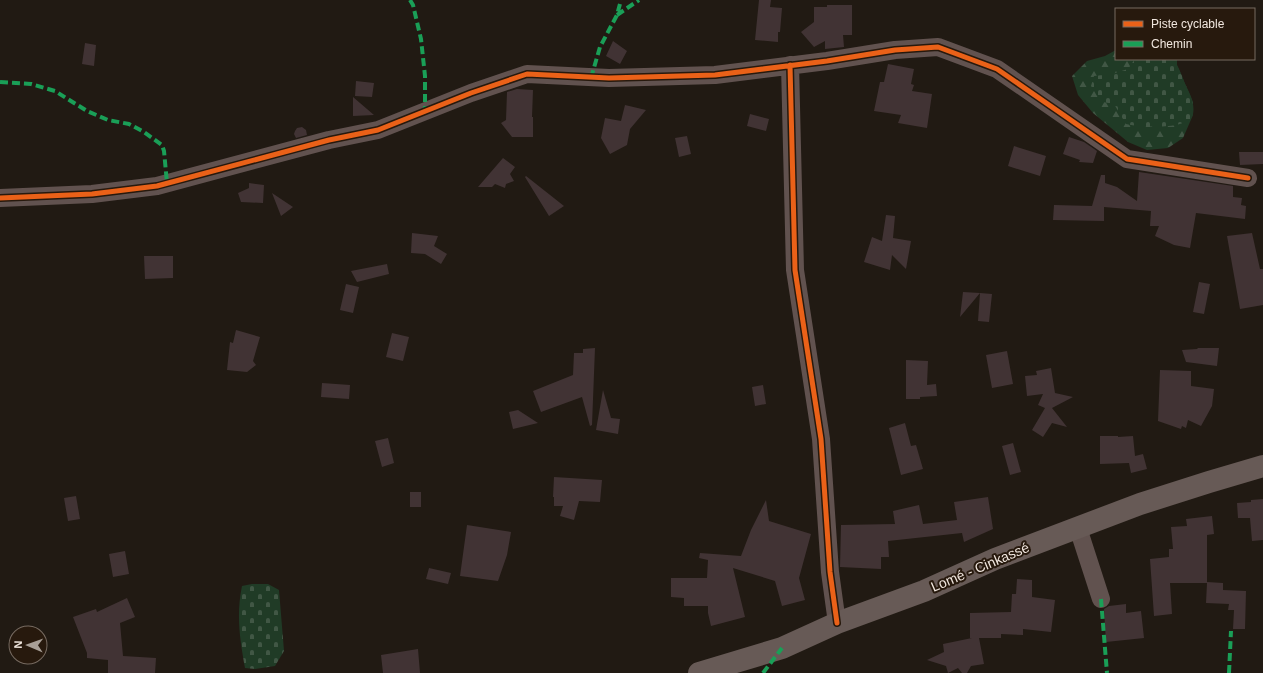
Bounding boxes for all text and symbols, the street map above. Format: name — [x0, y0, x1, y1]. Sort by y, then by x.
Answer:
legend — [1115, 8, 1255, 60]
text: Piste cyclable — [1151, 17, 1225, 31]
text: Chemin — [1151, 37, 1192, 51]
street label: Lomé - Cinkassé — [929, 539, 1032, 595]
north arrow — [8, 625, 48, 665]
text: N — [12, 640, 24, 649]

